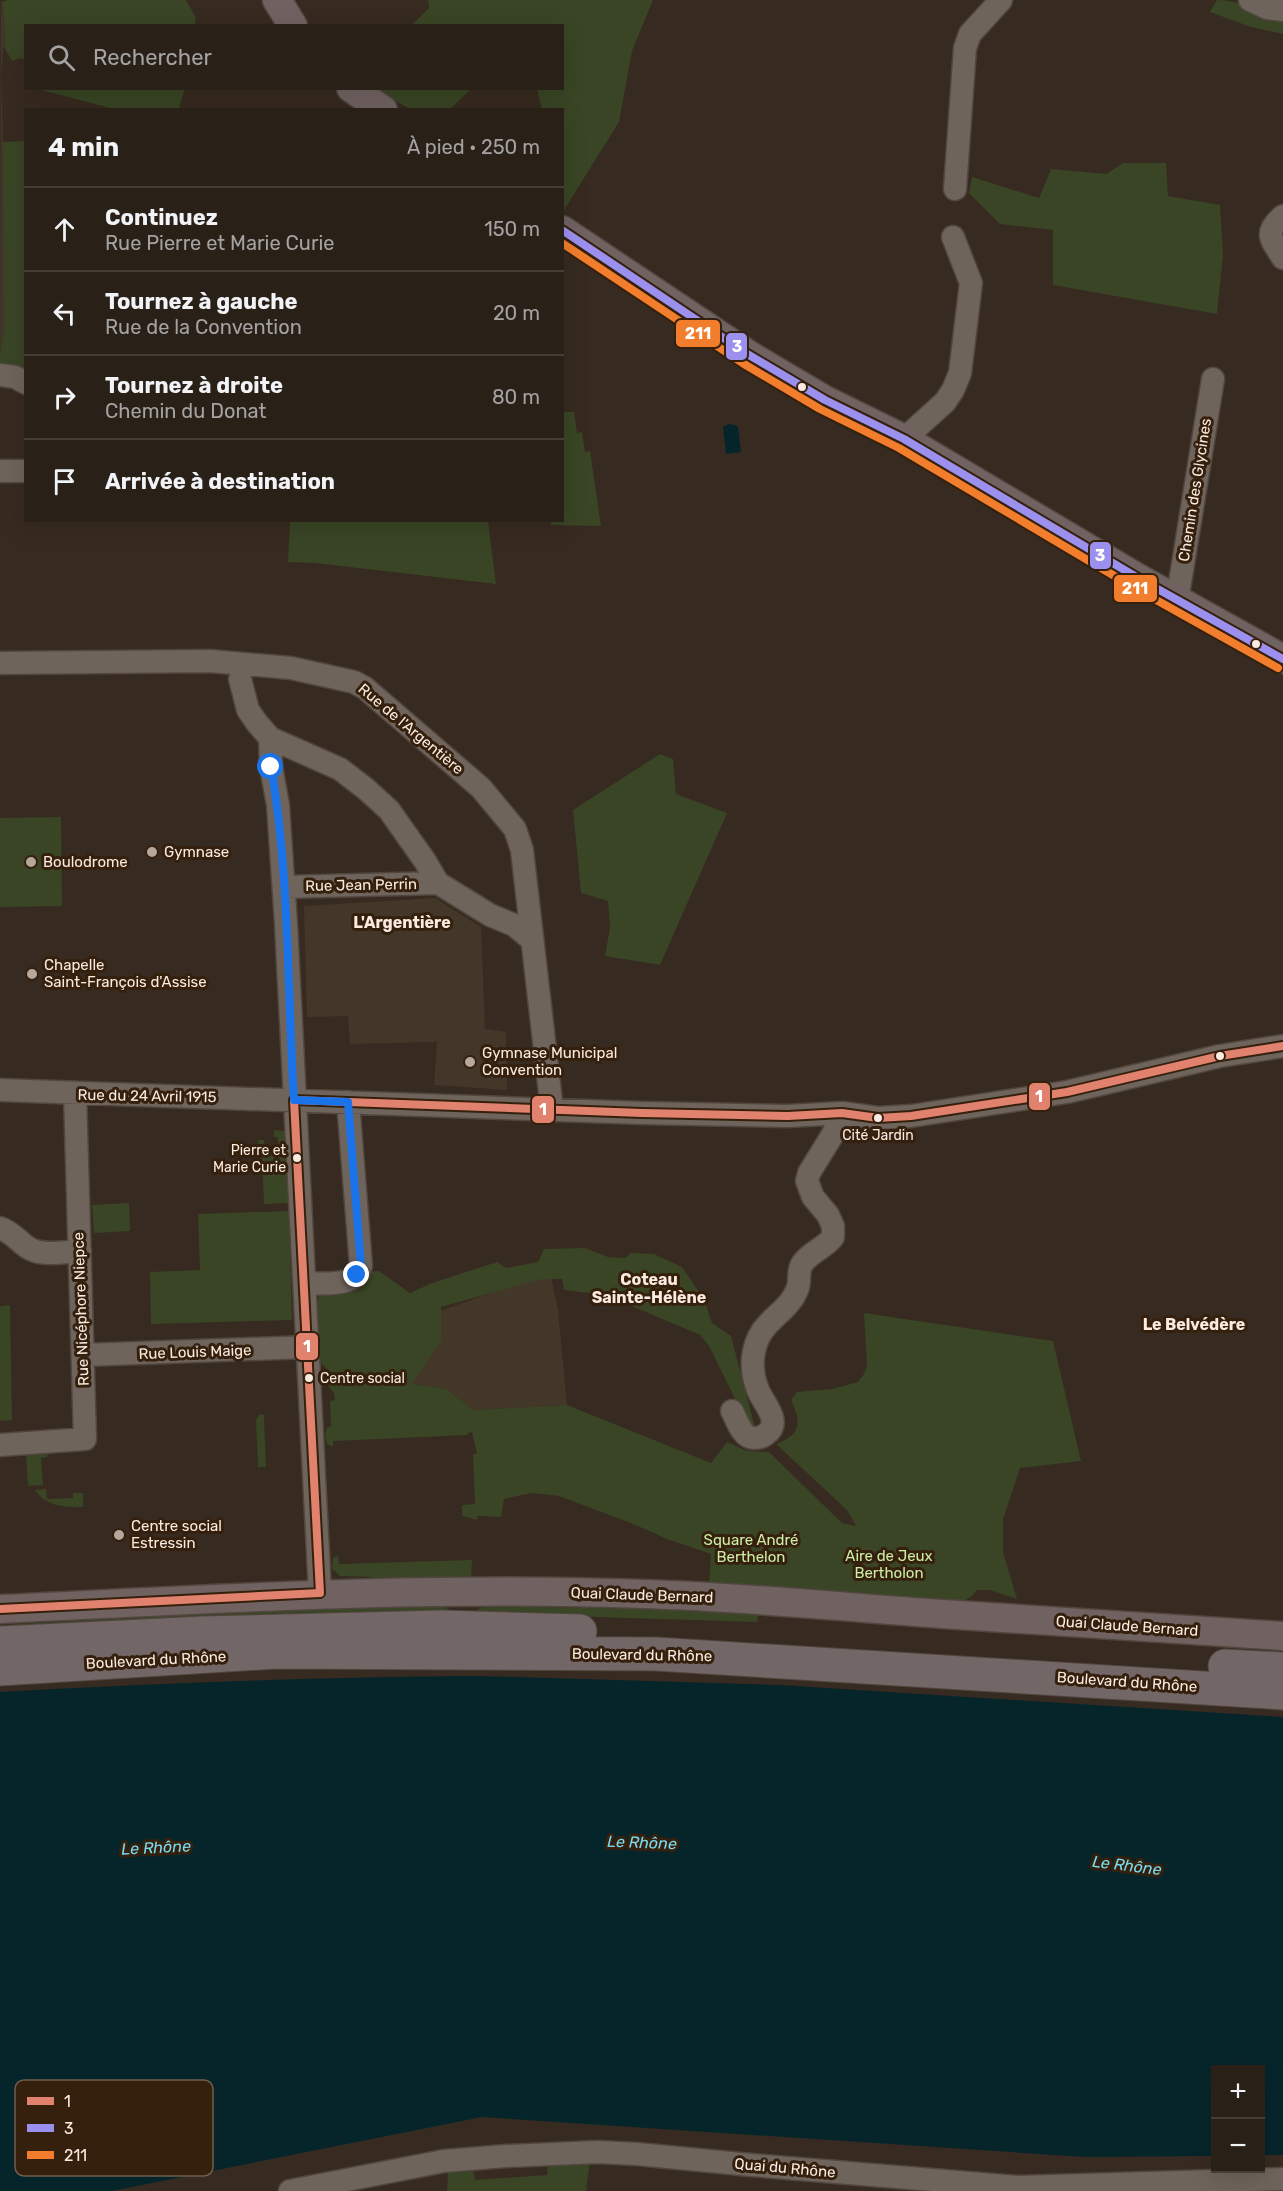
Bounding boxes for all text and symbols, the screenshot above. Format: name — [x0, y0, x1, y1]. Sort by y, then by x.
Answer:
search box — [24, 24, 564, 90]
icon: search — [45, 41, 78, 74]
text: Rechercher — [93, 44, 212, 71]
text: 4 min — [48, 132, 119, 163]
text: À pied · 250 m — [407, 135, 540, 159]
text: Continuez — [105, 204, 218, 231]
icon: ahead — [48, 213, 81, 246]
text: 150 m — [484, 217, 540, 241]
text: Rue Pierre et Marie Curie — [105, 231, 335, 255]
text: Tournez à gauche — [105, 288, 298, 315]
icon: left — [48, 297, 81, 330]
text: 20 m — [493, 301, 540, 325]
text: Rue de la Convention — [105, 315, 302, 339]
line badge: 211 — [675, 319, 721, 348]
text: 211 — [685, 324, 711, 343]
line badge: 3 — [725, 332, 748, 361]
text: 3 — [732, 337, 742, 356]
text: Tournez à droite — [105, 372, 283, 399]
icon: right — [48, 381, 81, 414]
unlabelled marker — [796, 381, 808, 393]
text: 80 m — [492, 385, 540, 409]
text: Chemin du Donat — [105, 399, 266, 423]
street label: Chemin des Glycines — [1175, 417, 1215, 563]
icon: arrive — [48, 465, 81, 498]
text: Arrivée à destination — [105, 468, 335, 495]
line badge: 3 — [1089, 541, 1112, 570]
text: 3 — [1095, 546, 1105, 565]
line badge: 211 — [1113, 574, 1158, 603]
text: 211 — [1122, 579, 1148, 598]
unlabelled marker — [1250, 638, 1262, 650]
street label: Rue de l'Argentière — [355, 680, 467, 778]
route start — [257, 753, 283, 779]
place label: Gymnase — [164, 843, 229, 861]
marker: Gymnase — [145, 845, 159, 859]
place label: Boulodrome — [43, 853, 128, 871]
marker: Boulodrome — [24, 855, 38, 869]
street label: Rue Jean Perrin — [305, 875, 417, 895]
district label: L'Argentière — [353, 913, 451, 932]
place label: Chapelle Saint-François d'Assise — [44, 956, 207, 991]
marker: Chapelle Saint-François d'Assise — [25, 967, 39, 981]
place label: Gymnase Municipal Convention — [482, 1044, 617, 1079]
unlabelled marker — [1214, 1050, 1226, 1062]
marker: Gymnase Municipal Convention — [463, 1055, 477, 1069]
line badge: 1 — [1028, 1082, 1051, 1111]
street label: Rue du 24 Avril 1915 — [77, 1086, 217, 1106]
text: 1 — [1035, 1087, 1043, 1106]
line badge: 1 — [531, 1095, 555, 1124]
text: 1 — [539, 1100, 547, 1119]
marker: Cité Jardin — [872, 1112, 884, 1124]
place label: Cité Jardin — [842, 1127, 914, 1144]
place label: Pierre et Marie Curie — [213, 1142, 287, 1176]
marker: Pierre et Marie Curie — [291, 1152, 303, 1164]
street label: Rue Nicéphore Niepce — [69, 1232, 93, 1386]
route end — [343, 1261, 369, 1287]
district label: Coteau Sainte-Hélène — [592, 1270, 706, 1307]
district label: Le Belvédère — [1143, 1315, 1245, 1334]
line badge: 1 — [295, 1332, 319, 1361]
text: 1 — [303, 1337, 311, 1356]
street label: Rue Louis Maige — [138, 1341, 252, 1363]
place label: Centre social — [320, 1370, 405, 1387]
marker: Centre social — [303, 1372, 315, 1384]
place label: Centre social Estressin — [131, 1517, 222, 1552]
marker: Centre social Estressin — [112, 1528, 126, 1542]
park label: Square André Berthelon — [704, 1531, 798, 1566]
park label: Aire de Jeux Bertholon — [845, 1547, 933, 1582]
street label: Quai Claude Bernard — [570, 1584, 714, 1606]
street label: Quai Claude Bernard — [1055, 1612, 1199, 1640]
street label: Boulevard du Rhône — [572, 1645, 712, 1665]
street label: Boulevard du Rhône — [85, 1647, 227, 1673]
street label: Boulevard du Rhône — [1056, 1668, 1198, 1696]
water label: Le Rhône — [607, 1832, 677, 1853]
water label: Le Rhône — [121, 1836, 191, 1859]
water label: Le Rhône — [1091, 1852, 1163, 1879]
map controls — [1211, 2065, 1265, 2173]
button: + — [1211, 2065, 1265, 2119]
legend — [15, 2080, 213, 2176]
text: 1 — [64, 2092, 71, 2111]
text: 3 — [64, 2119, 74, 2138]
button: − — [1211, 2119, 1265, 2173]
text: 211 — [64, 2146, 87, 2165]
street label: Quai du Rhône — [734, 2155, 836, 2181]

